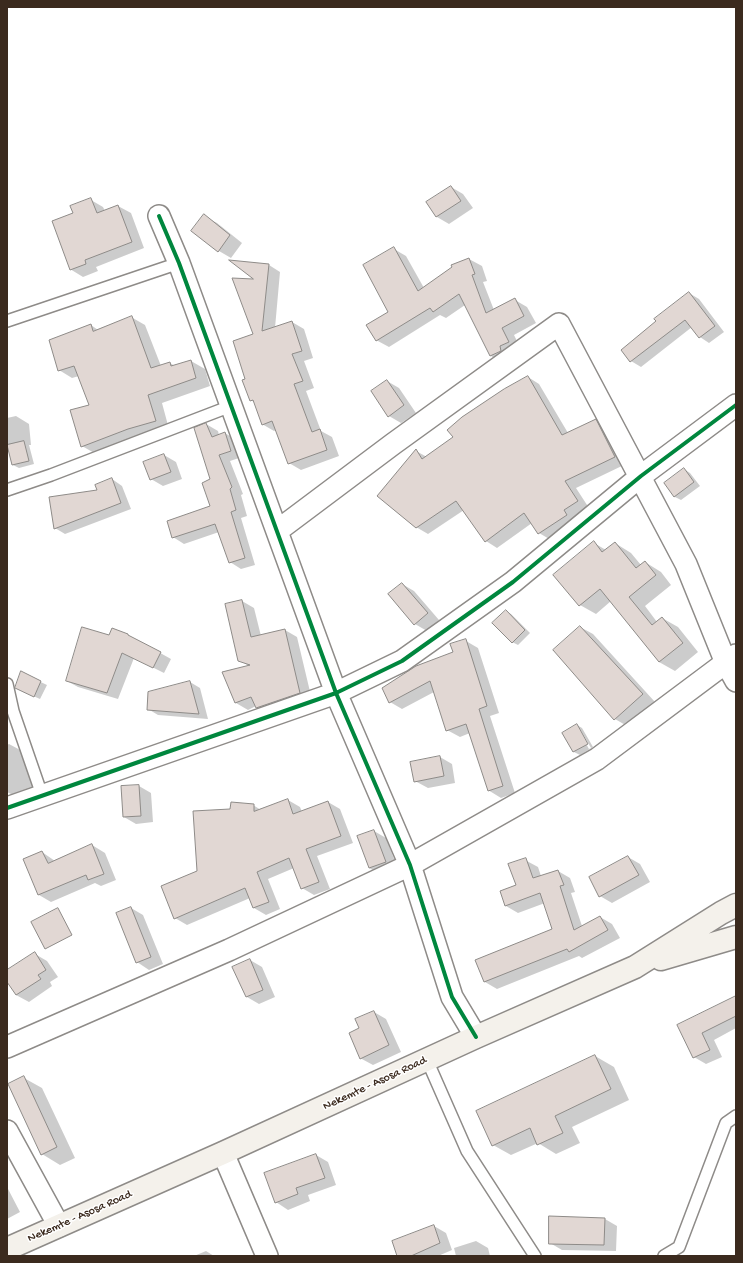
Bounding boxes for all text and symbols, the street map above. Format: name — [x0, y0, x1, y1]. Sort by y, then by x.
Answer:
street label: Nekemte - Asosa Road — [321, 1054, 429, 1114]
street label: Nekemte - Asosa Road — [26, 1188, 134, 1246]

